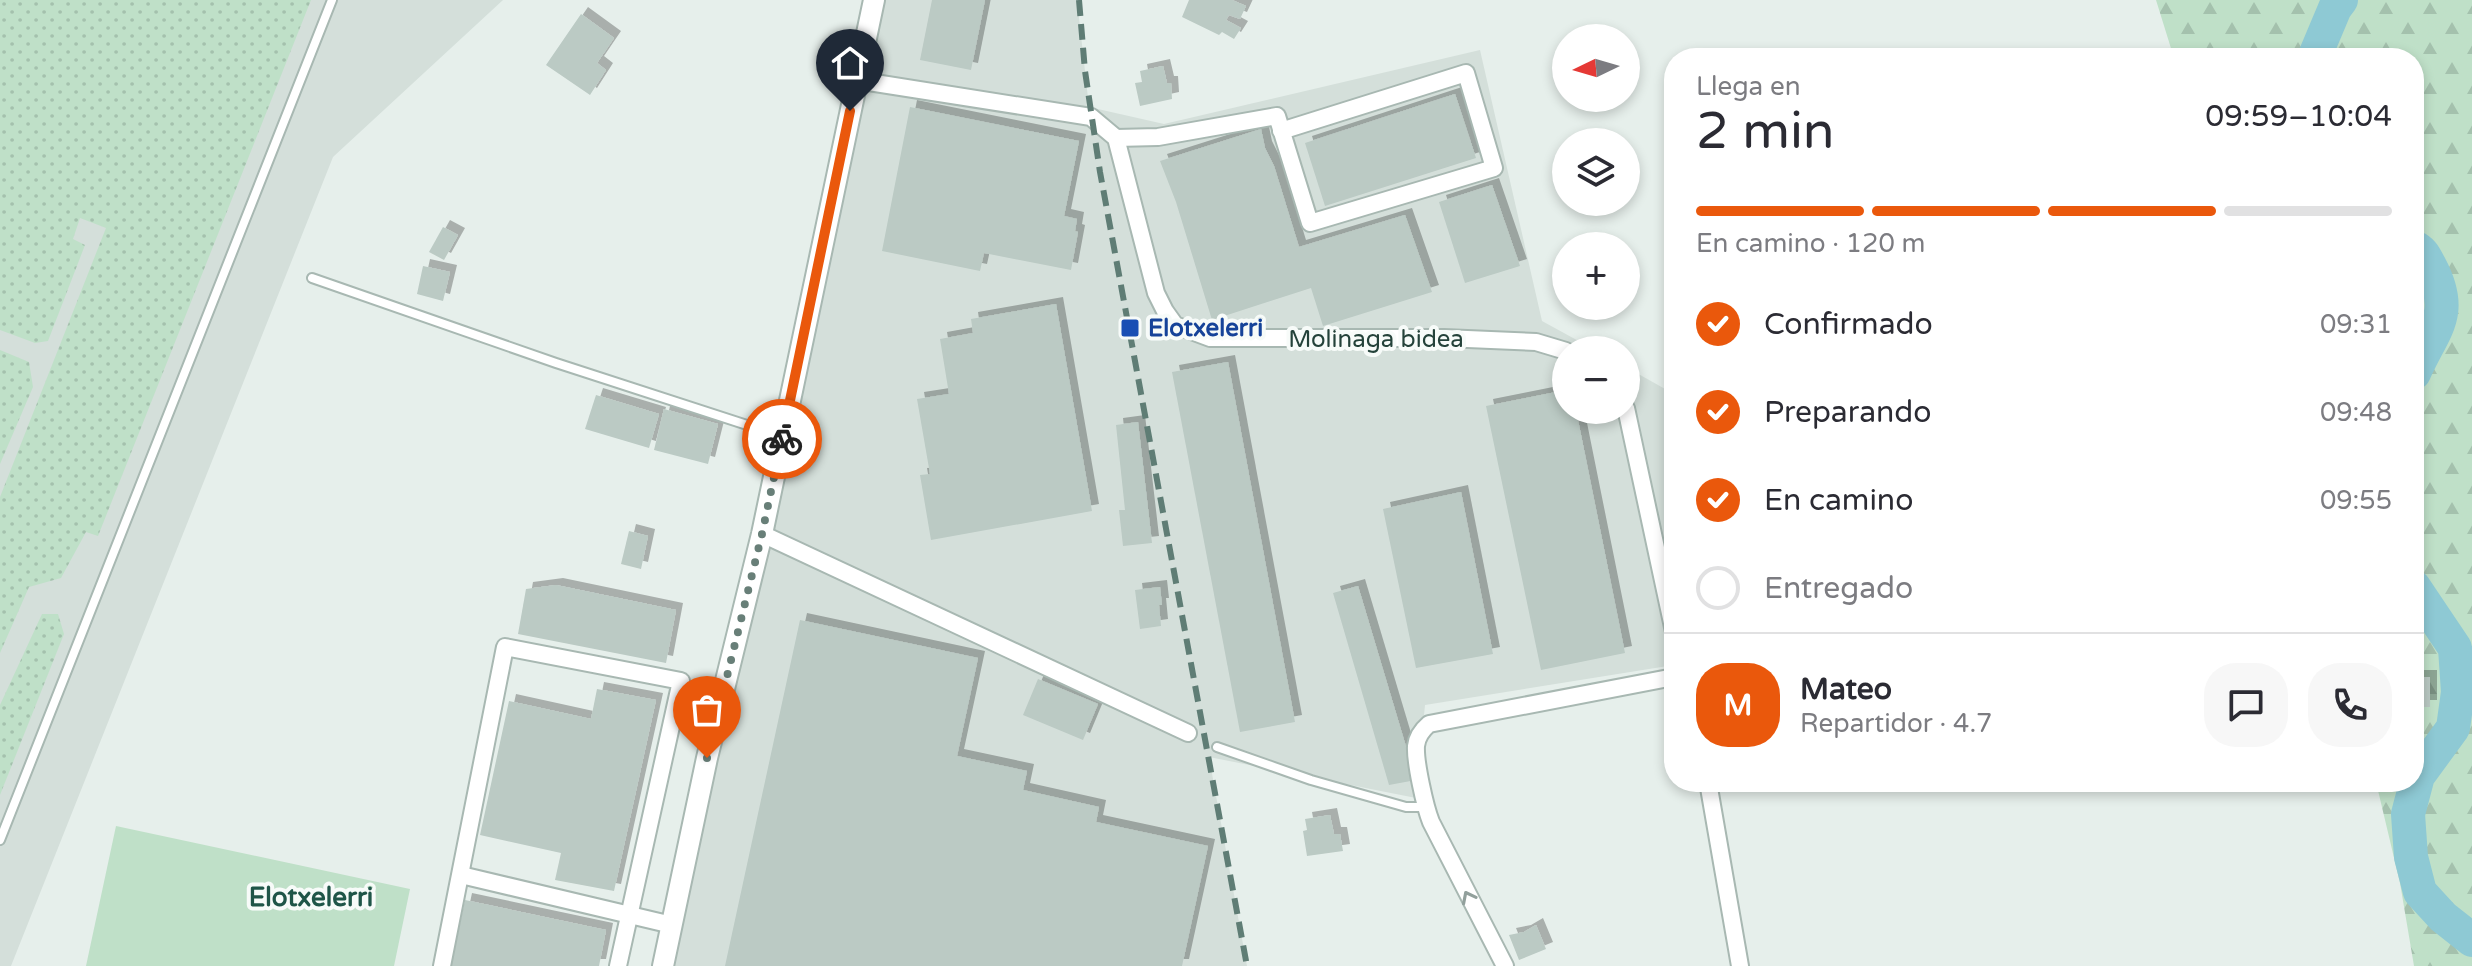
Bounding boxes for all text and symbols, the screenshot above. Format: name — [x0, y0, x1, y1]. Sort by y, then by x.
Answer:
north arrow — [1552, 24, 1640, 112]
map controls — [1552, 24, 1640, 424]
pin — [816, 29, 884, 111]
icon: home — [828, 41, 872, 85]
text: Llega en — [1696, 71, 1801, 102]
text: 09:59–10:04 — [2205, 98, 2392, 135]
text: 2 min — [1696, 100, 1835, 163]
button: layers — [1552, 128, 1640, 216]
text: En camino · 120 m — [1696, 228, 1925, 259]
button: + — [1552, 232, 1640, 320]
icon: check — [1696, 302, 1740, 346]
text: Confirmado — [1764, 306, 1933, 343]
text: 09:31 — [2320, 309, 2392, 340]
place label: Elotxelerri — [1148, 314, 1263, 343]
marker: Elotxelerri — [1119, 317, 1141, 339]
street label: Molinaga bidea — [1288, 325, 1464, 354]
button: − — [1552, 336, 1640, 424]
icon: check — [1696, 390, 1740, 434]
text: Preparando — [1764, 394, 1932, 431]
text: 09:48 — [2320, 397, 2392, 428]
courier — [742, 399, 822, 479]
icon: bike — [760, 417, 804, 461]
icon: check — [1696, 478, 1740, 522]
text: En camino — [1764, 482, 1913, 519]
text: 09:55 — [2320, 485, 2392, 516]
text: Entregado — [1764, 570, 1913, 607]
button: chat — [2204, 663, 2288, 747]
button: phone — [2308, 663, 2392, 747]
text: Mateo — [1800, 671, 1892, 708]
pin — [673, 676, 741, 758]
text: M — [1724, 687, 1752, 724]
icon: bag — [685, 688, 729, 732]
text: Repartidor · 4.7 — [1800, 708, 1992, 739]
district label: Elotxelerri — [249, 882, 373, 913]
one-way arrow — [1463, 891, 1478, 906]

